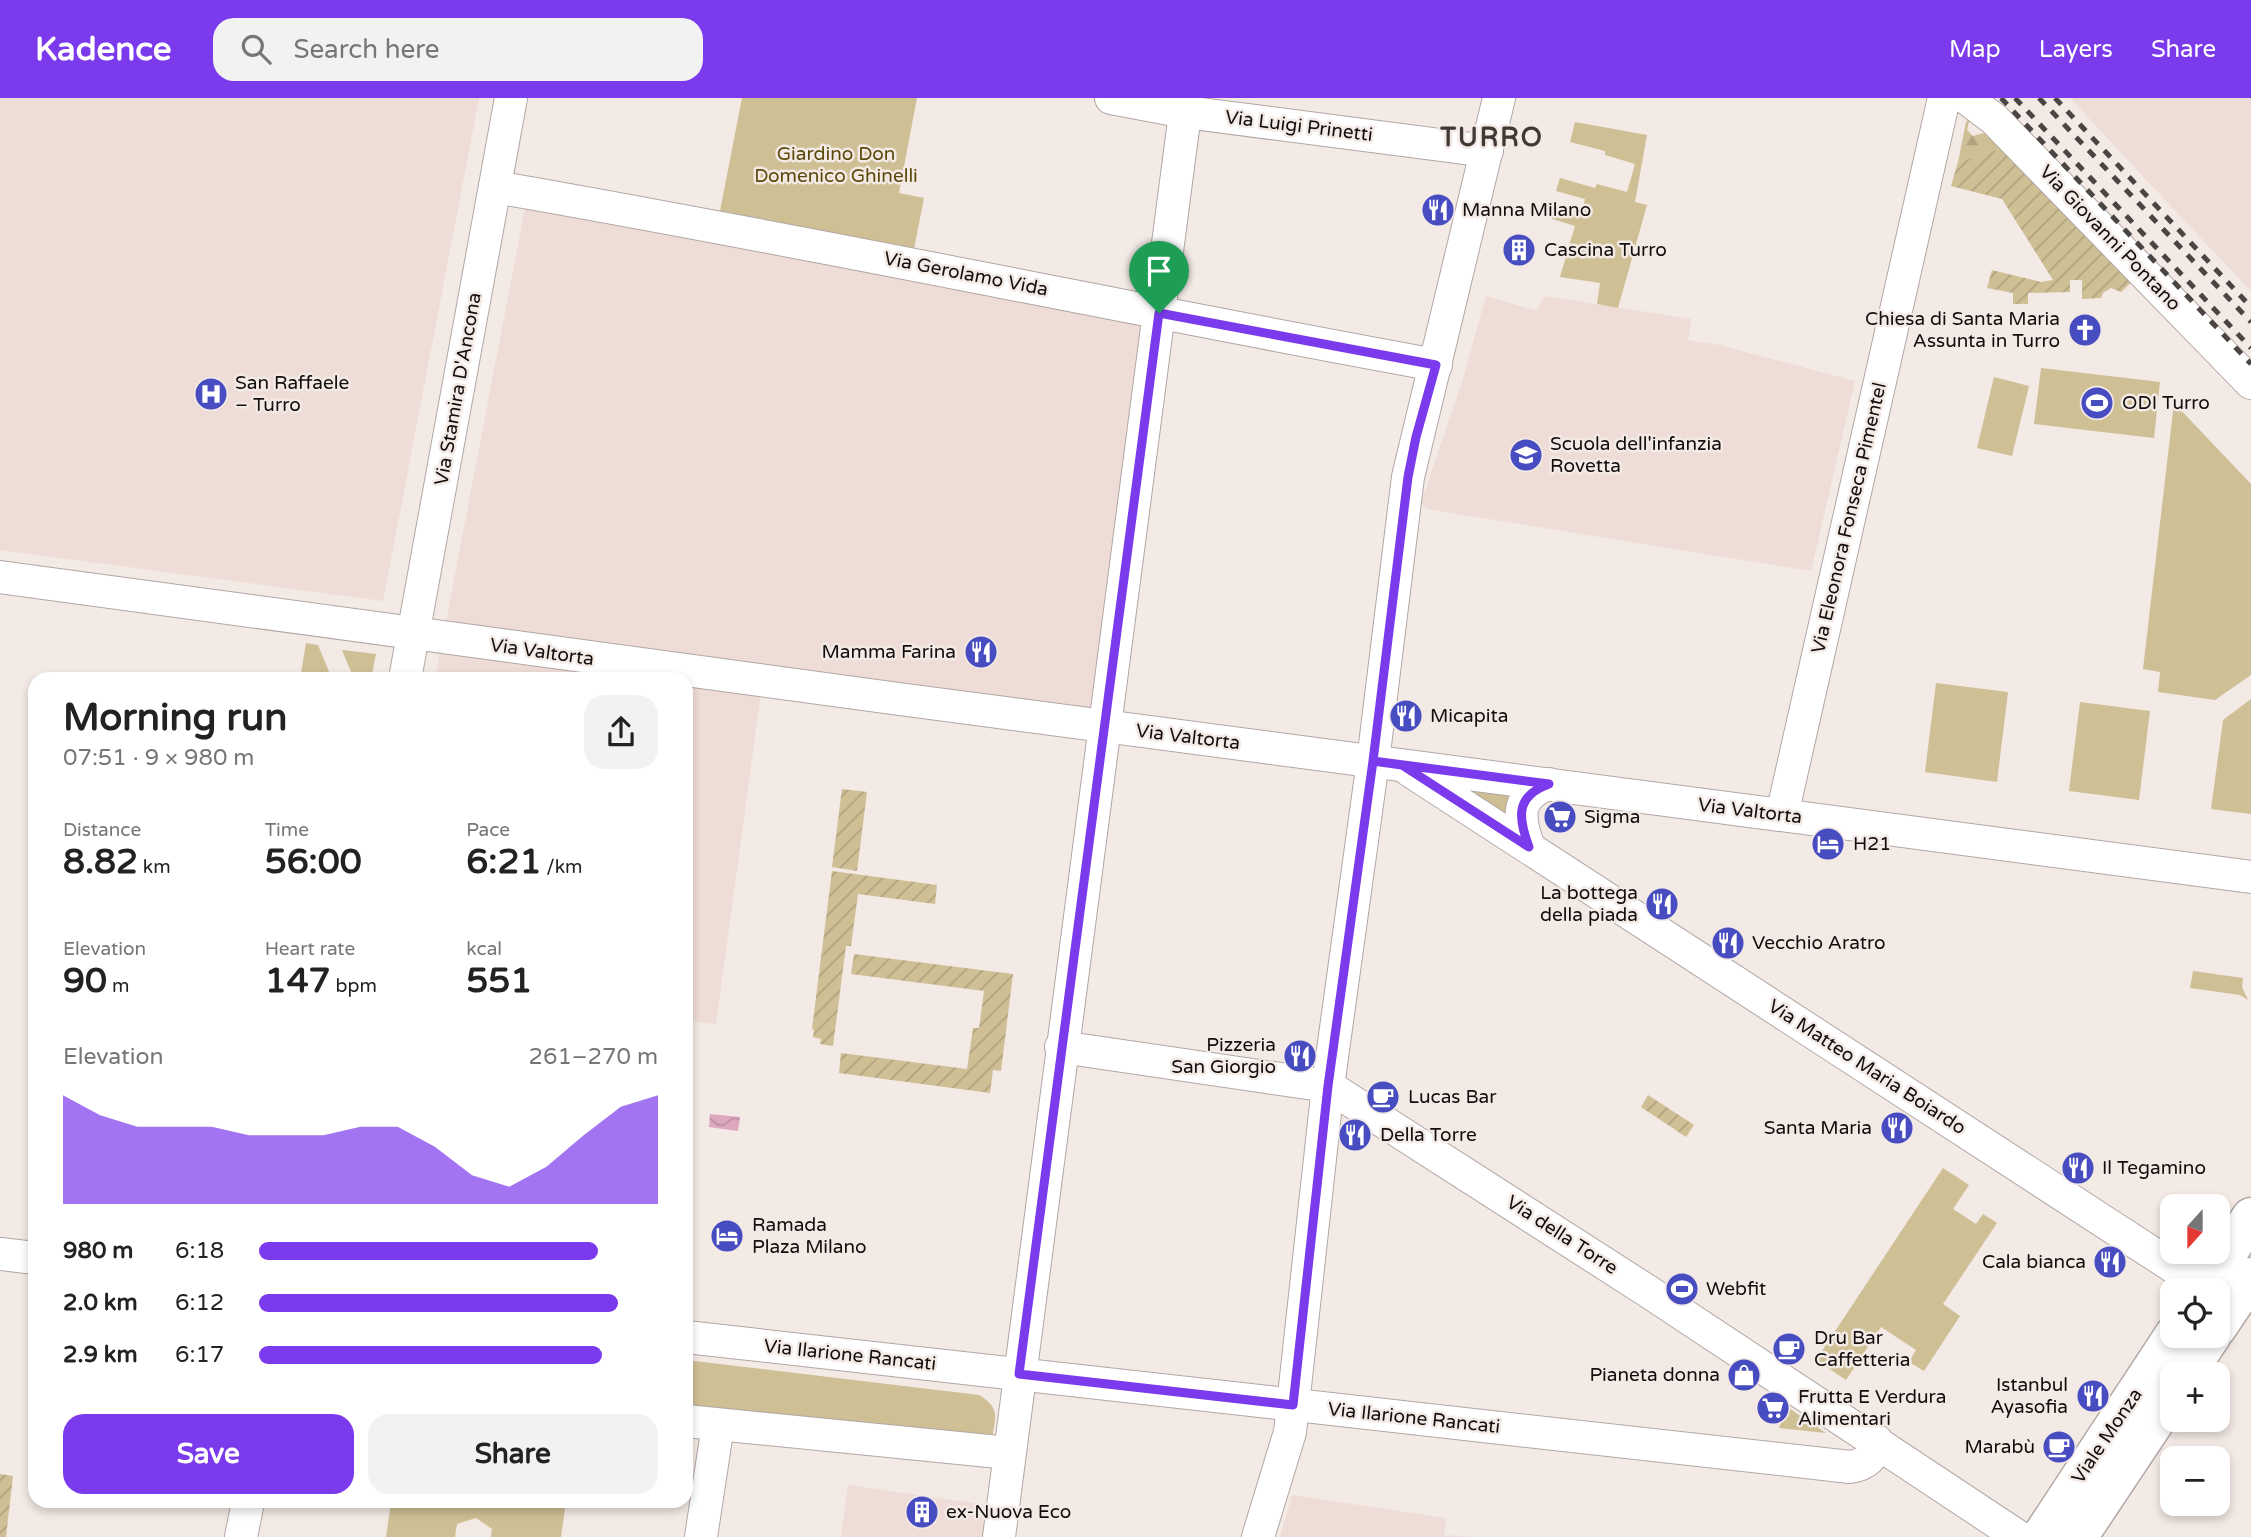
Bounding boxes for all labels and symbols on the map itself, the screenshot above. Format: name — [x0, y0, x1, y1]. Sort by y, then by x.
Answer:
street label: Via Luigi Prinetti — [1224, 106, 1374, 146]
district label: TURRO — [1439, 122, 1544, 153]
park label: Giardino Don Domenico Ghinelli — [754, 143, 918, 187]
street label: Via Giovanni Pontano — [2035, 161, 2185, 315]
restaurant icon: Manna Milano — [1419, 191, 1457, 229]
place label: Manna Milano — [1462, 199, 1591, 221]
building icon: Cascina Turro — [1500, 231, 1538, 269]
place label: Cascina Turro — [1544, 239, 1667, 261]
pin — [1129, 241, 1189, 313]
street label: Via Gerolamo Vida — [882, 247, 1050, 301]
street label: Via Stamira D'Ancona — [430, 291, 486, 487]
place label: Chiesa di Santa Maria Assunta in Turro — [1865, 308, 2060, 352]
church icon: Chiesa di Santa Maria Assunta in Turro — [2066, 311, 2104, 349]
place label: San Raffaele – Turro — [235, 372, 349, 416]
hospital icon: San Raffaele – Turro — [192, 375, 230, 413]
street label: Via Eleonora Fonseca Pimentel — [1807, 380, 1891, 656]
sports icon: ODI Turro — [2078, 384, 2116, 422]
place label: ODI Turro — [2122, 392, 2210, 414]
place label: Scuola dell'infanzia Rovetta — [1550, 433, 1722, 477]
school or university icon: Scuola dell'infanzia Rovetta — [1507, 436, 1545, 474]
restaurant icon: Mamma Farina — [962, 633, 1000, 671]
street label: Via Valtorta — [489, 634, 595, 670]
place label: Mamma Farina — [821, 641, 956, 663]
restaurant icon: Micapita — [1387, 697, 1425, 735]
place label: Micapita — [1430, 705, 1508, 727]
street label: Via Valtorta — [1135, 720, 1241, 754]
street label: Via Valtorta — [1697, 794, 1803, 828]
supermarket icon: Sigma — [1541, 798, 1579, 836]
place label: Sigma — [1584, 806, 1640, 828]
hotel icon: H21 — [1809, 825, 1847, 863]
place label: H21 — [1853, 833, 1891, 855]
place label: La bottega della piada — [1540, 882, 1638, 926]
restaurant icon: La bottega della piada — [1643, 885, 1681, 923]
restaurant icon: Vecchio Aratro — [1709, 924, 1747, 962]
place label: Vecchio Aratro — [1752, 932, 1885, 954]
street label: Via Matteo Maria Boiardo — [1764, 995, 1970, 1139]
place label: Pizzeria San Giorgio — [1171, 1034, 1276, 1078]
restaurant icon: Pizzeria San Giorgio — [1281, 1037, 1319, 1075]
cafe icon: Lucas Bar — [1364, 1078, 1402, 1116]
place label: Lucas Bar — [1408, 1086, 1497, 1108]
restaurant icon: Santa Maria — [1878, 1109, 1916, 1147]
restaurant icon: Della Torre — [1336, 1116, 1374, 1154]
place label: Santa Maria — [1764, 1117, 1872, 1139]
place label: Della Torre — [1380, 1124, 1477, 1146]
restaurant icon: Il Tegamino — [2059, 1149, 2097, 1187]
place label: Il Tegamino — [2102, 1157, 2206, 1179]
street label: Via della Torre — [1502, 1191, 1622, 1279]
north arrow — [2160, 1194, 2230, 1264]
place label: Ramada Plaza Milano — [752, 1214, 867, 1258]
hotel icon: Ramada Plaza Milano — [708, 1217, 746, 1255]
restaurant icon: Cala bianca — [2091, 1243, 2129, 1281]
place label: Cala bianca — [1982, 1251, 2086, 1273]
sports icon: Webfit — [1663, 1270, 1701, 1308]
place label: Webfit — [1706, 1278, 1766, 1300]
place label: Dru Bar Caffetteria — [1814, 1327, 1910, 1371]
cafe icon: Dru Bar Caffetteria — [1770, 1330, 1808, 1368]
street label: Via Ilarione Rancati — [763, 1335, 937, 1375]
shop icon: Pianeta donna — [1725, 1356, 1763, 1394]
place label: Pianeta donna — [1589, 1364, 1720, 1386]
place label: Istanbul Ayasofia — [1990, 1374, 2068, 1418]
restaurant icon: Istanbul Ayasofia — [2074, 1377, 2112, 1415]
street label: Viale Monza — [2067, 1384, 2147, 1488]
place label: Frutta E Verdura Alimentari — [1798, 1386, 1947, 1430]
supermarket icon: Frutta E Verdura Alimentari — [1754, 1389, 1792, 1427]
street label: Via Ilarione Rancati — [1327, 1398, 1501, 1438]
cafe icon: Marabù — [2040, 1428, 2078, 1466]
place label: Marabù — [1964, 1436, 2035, 1458]
building icon: ex-Nuova Eco — [903, 1493, 941, 1531]
place label: ex-Nuova Eco — [946, 1501, 1071, 1523]

